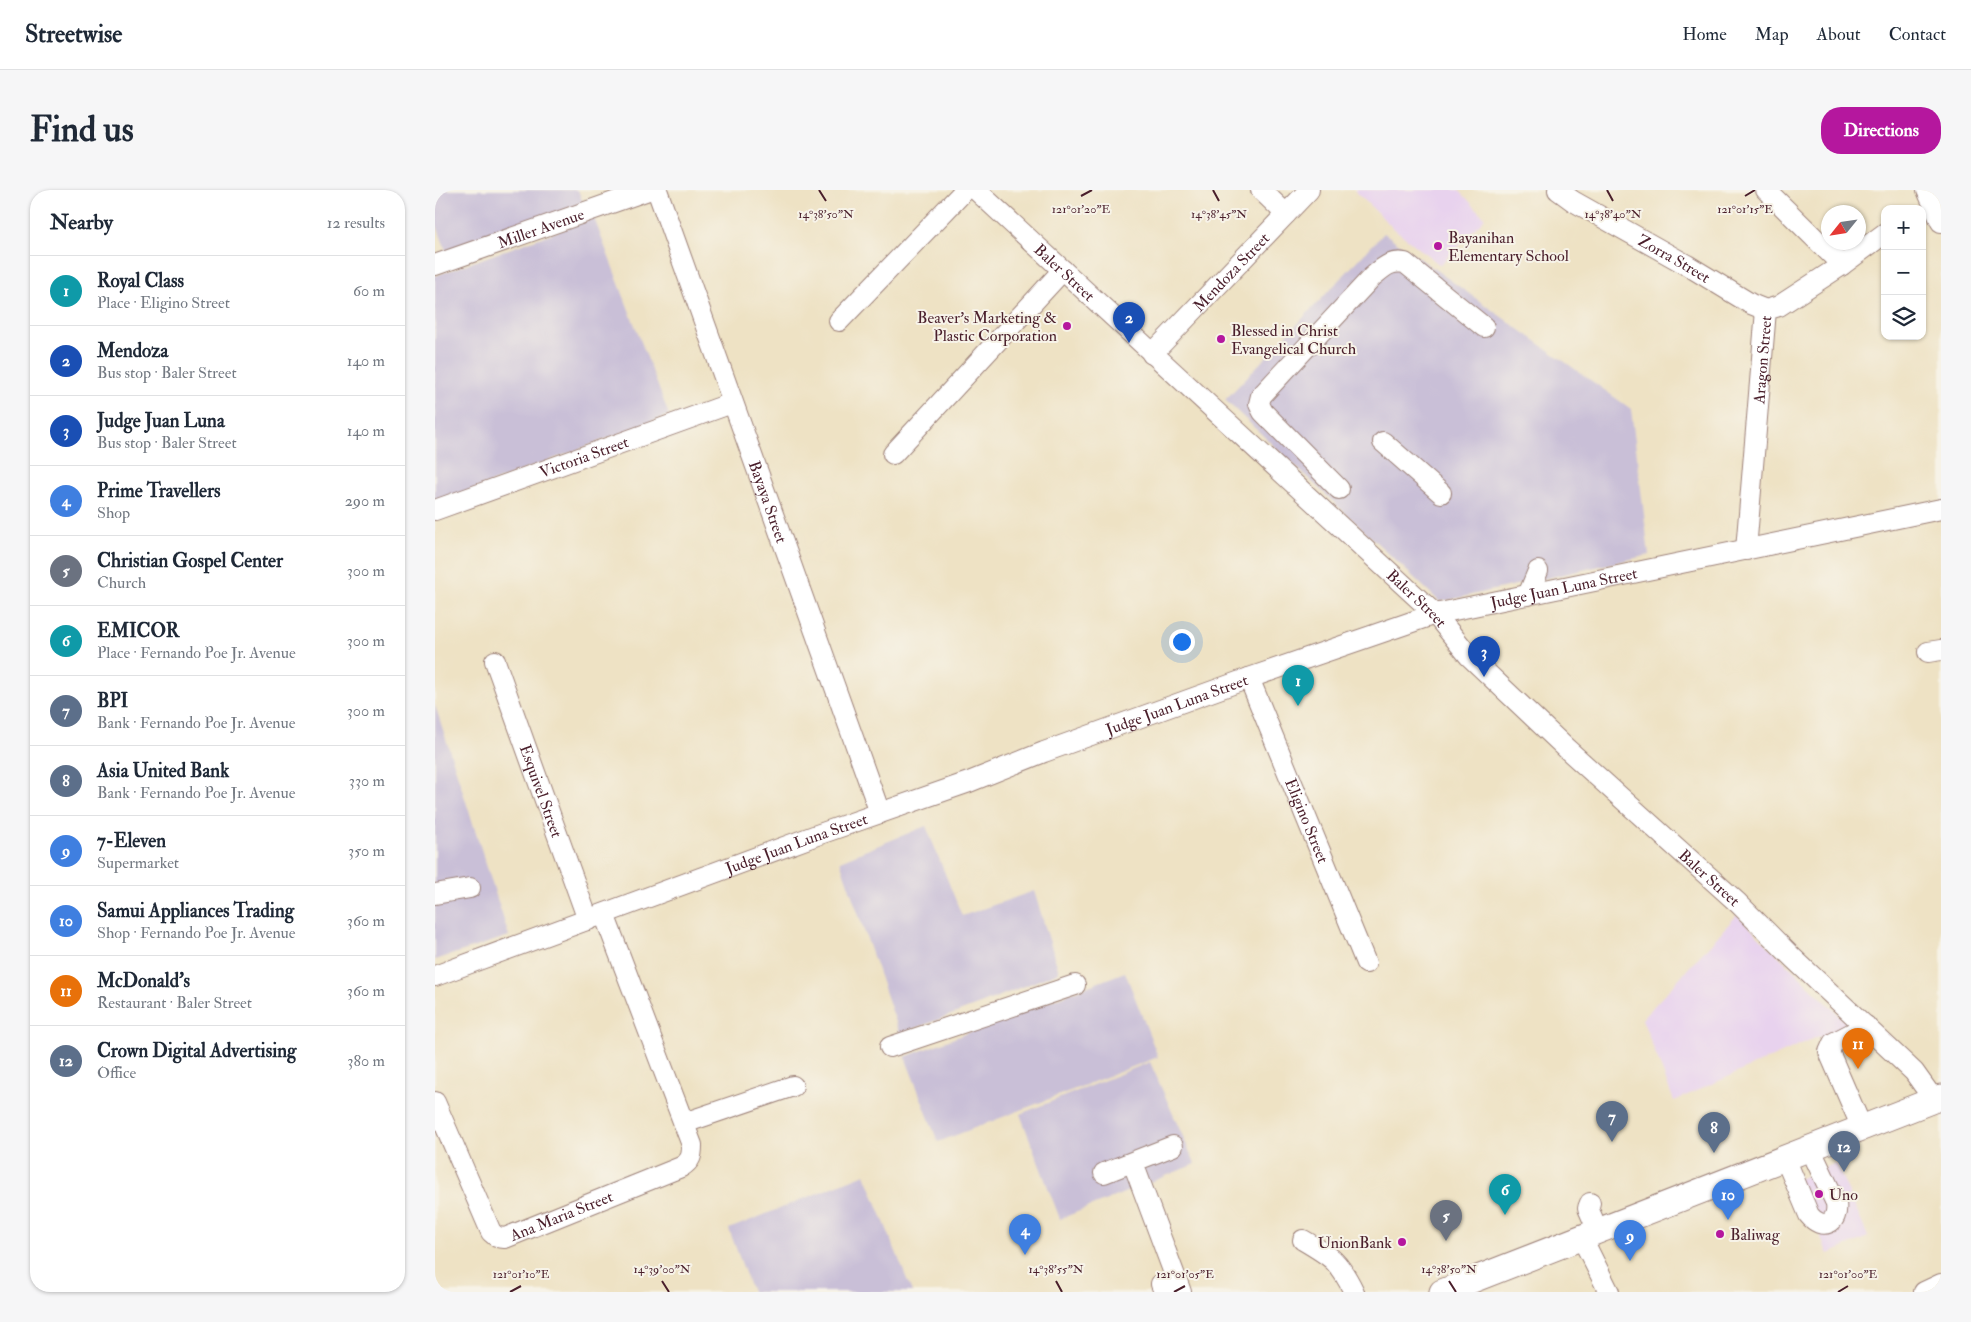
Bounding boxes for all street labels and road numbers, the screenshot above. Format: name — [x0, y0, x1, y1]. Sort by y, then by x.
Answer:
street label: Miller Avenue — [495, 204, 587, 253]
street label: Mendoza Street — [1189, 229, 1274, 316]
street label: Zorra Street — [1634, 231, 1714, 288]
street label: Baler Street — [1030, 240, 1099, 306]
street label: Aragon Street — [1749, 315, 1776, 406]
street label: Victoria Street — [537, 432, 631, 483]
street label: Bayaya Street — [744, 458, 791, 546]
street label: Judge Juan Luna Street — [1488, 563, 1639, 614]
street label: Baler Street — [1382, 566, 1451, 632]
street label: Judge Juan Luna Street — [1102, 670, 1251, 741]
street label: Esquivel Street — [515, 742, 567, 840]
street label: Eligino Street — [1280, 775, 1333, 866]
street label: Judge Juan Luna Street — [722, 809, 870, 880]
street label: Baler Street — [1674, 845, 1744, 911]
street label: Ana Maria Street — [506, 1187, 616, 1246]

